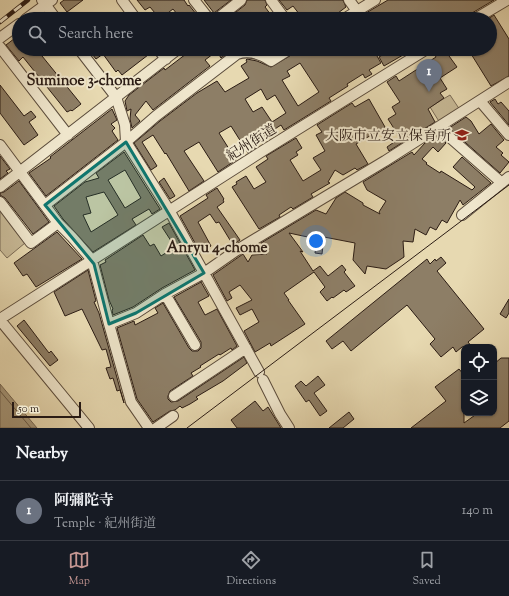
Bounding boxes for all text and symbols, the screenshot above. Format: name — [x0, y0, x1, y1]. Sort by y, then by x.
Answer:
search box — [12, 12, 497, 56]
icon: search — [26, 23, 48, 45]
text: Search here — [58, 24, 133, 45]
pin: 1 — [416, 59, 442, 92]
district label: Suminoe 3-chome — [26, 71, 142, 92]
street label: 紀州街道 — [223, 120, 281, 167]
place label: 大阪市立安立保育所 — [325, 127, 451, 147]
school or university icon: 大阪市立安立保育所 — [454, 127, 470, 143]
your location — [306, 231, 326, 251]
district label: Anryu 4-chome — [166, 238, 268, 259]
map controls — [461, 344, 497, 416]
button: locate — [461, 344, 497, 380]
button: layers — [461, 380, 497, 416]
scale bar — [12, 400, 81, 419]
text: 50 m — [18, 401, 39, 417]
text: Nearby — [16, 442, 68, 466]
text: 阿彌陀寺 — [54, 491, 114, 512]
text: 1 — [27, 502, 31, 520]
text: 140 m — [462, 502, 493, 520]
text: Temple · 紀州街道 — [54, 515, 156, 533]
tab: Map — [68, 549, 90, 589]
tab: Directions — [227, 549, 276, 589]
tab: Saved — [413, 549, 441, 589]

